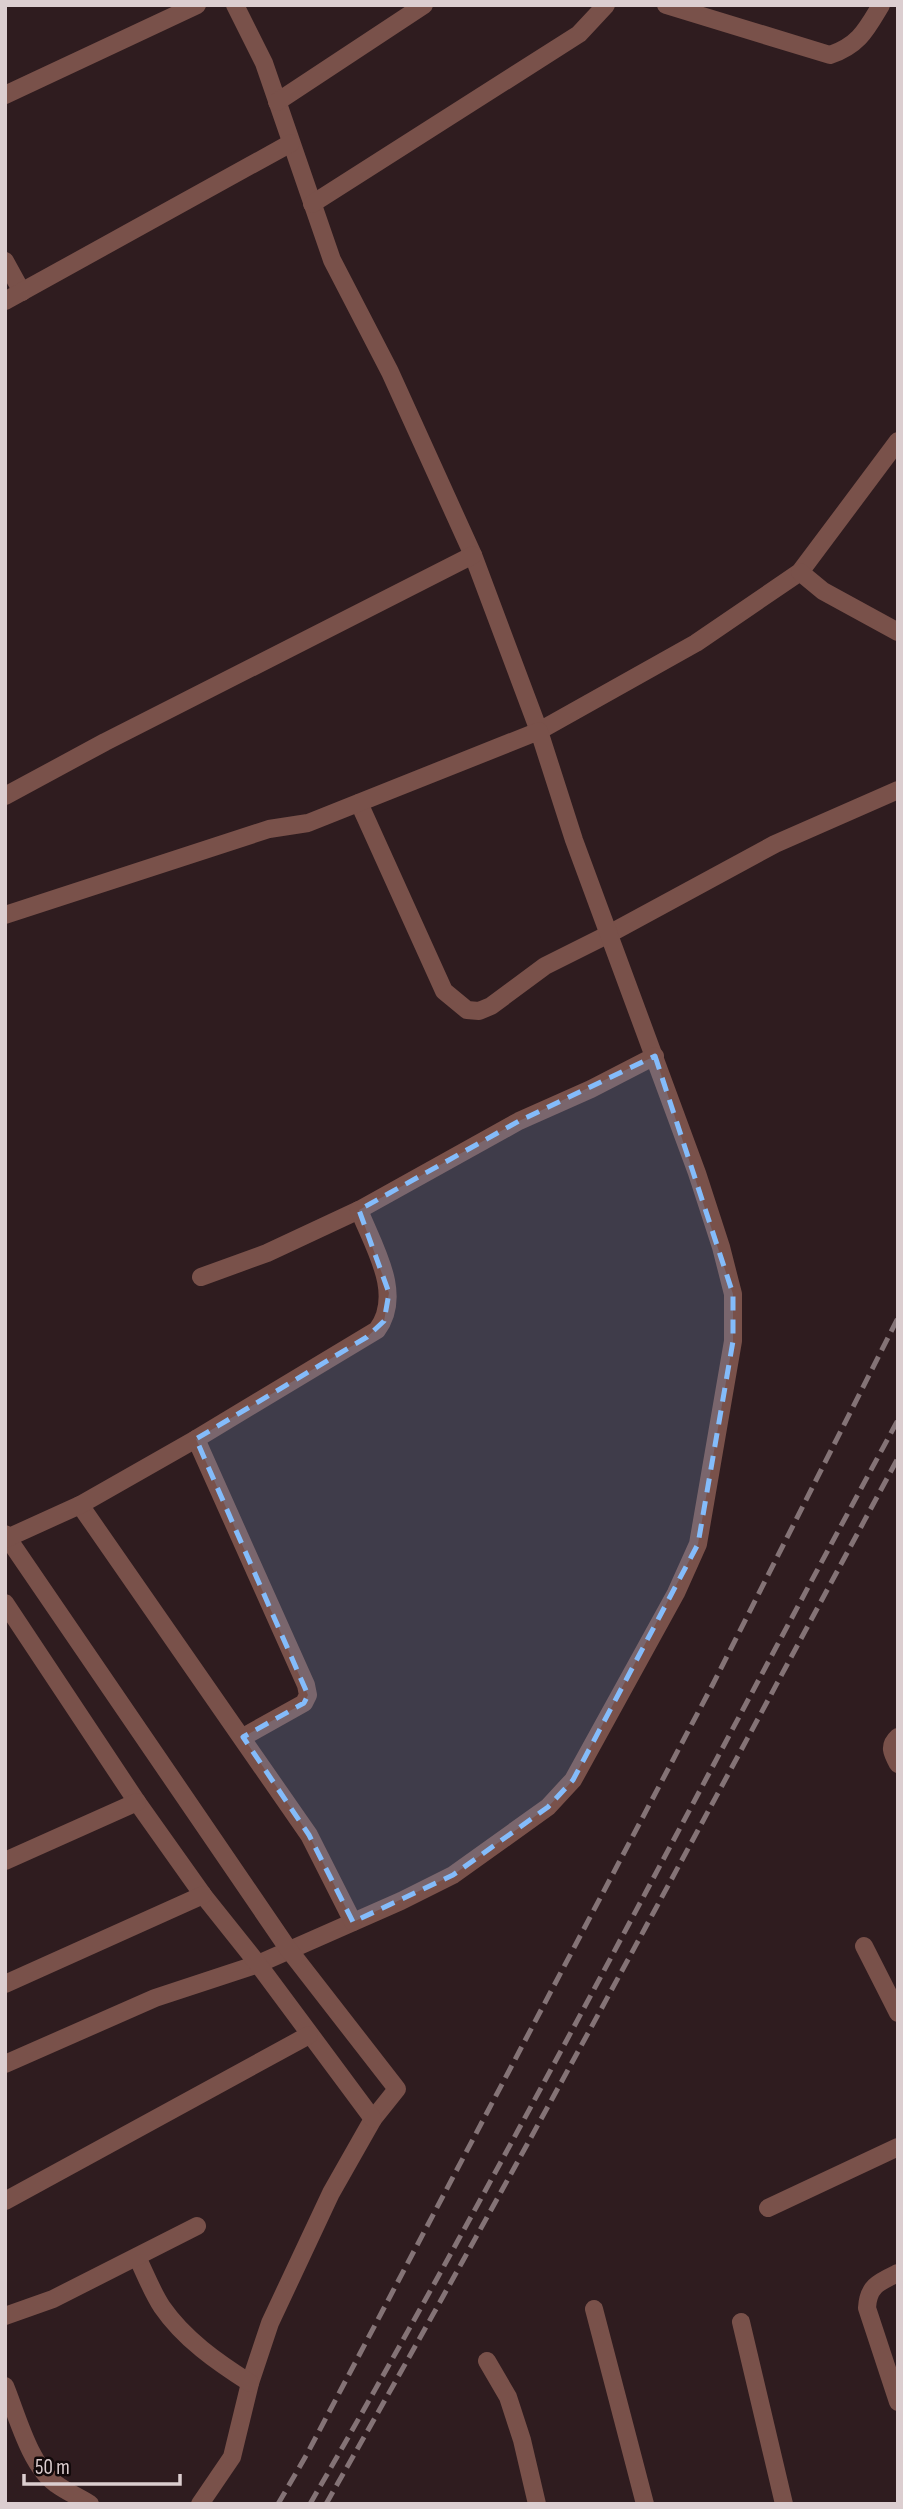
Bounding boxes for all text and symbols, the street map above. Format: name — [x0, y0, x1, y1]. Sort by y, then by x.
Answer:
scale bar — [24, 2442, 180, 2486]
text: 50 m — [35, 2455, 70, 2480]

